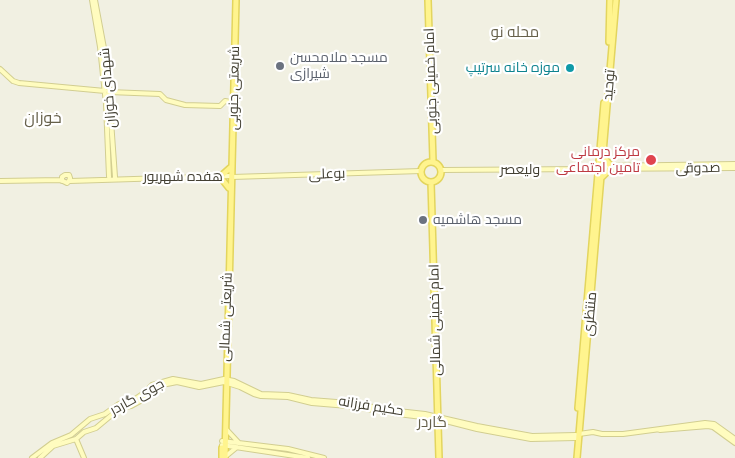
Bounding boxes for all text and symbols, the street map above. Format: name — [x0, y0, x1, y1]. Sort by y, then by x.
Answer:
district label: محله نو — [491, 23, 539, 41]
street label: امام خمینی جنوبی — [421, 28, 441, 134]
street label: شریعتی جنوبی — [225, 46, 243, 130]
street label: شهدای خوزان — [96, 47, 120, 129]
place label: مسجد ملامحسن شیرازی — [290, 50, 388, 82]
marker: مسجد ملامحسن شیرازی — [274, 60, 286, 72]
place label: موزه خانه سرتیپ — [466, 60, 560, 76]
marker: موزه خانه سرتیپ — [564, 62, 576, 74]
street label: توحید — [599, 69, 619, 101]
district label: خوزان — [24, 108, 62, 128]
place label: مرکز درمانی تامین اجتماعی — [556, 144, 640, 176]
marker: مرکز درمانی تامین اجتماعی — [644, 153, 658, 167]
street label: صدوقی — [676, 159, 720, 177]
street label: ولیعصر — [500, 162, 540, 178]
street label: بوعلی — [308, 165, 346, 183]
street label: هفده شهریور — [143, 169, 223, 185]
place label: مسجد هاشمیه — [433, 212, 522, 228]
marker: مسجد هاشمیه — [417, 214, 429, 226]
street label: امام خمینی شمالی — [426, 264, 444, 376]
street label: شریعتی شمالی — [216, 272, 236, 362]
street label: منتظری — [580, 291, 600, 337]
street label: جوی گاردر — [107, 375, 167, 419]
street label: حکیم فرزانه — [337, 393, 405, 419]
district label: گاردر — [417, 413, 447, 431]

